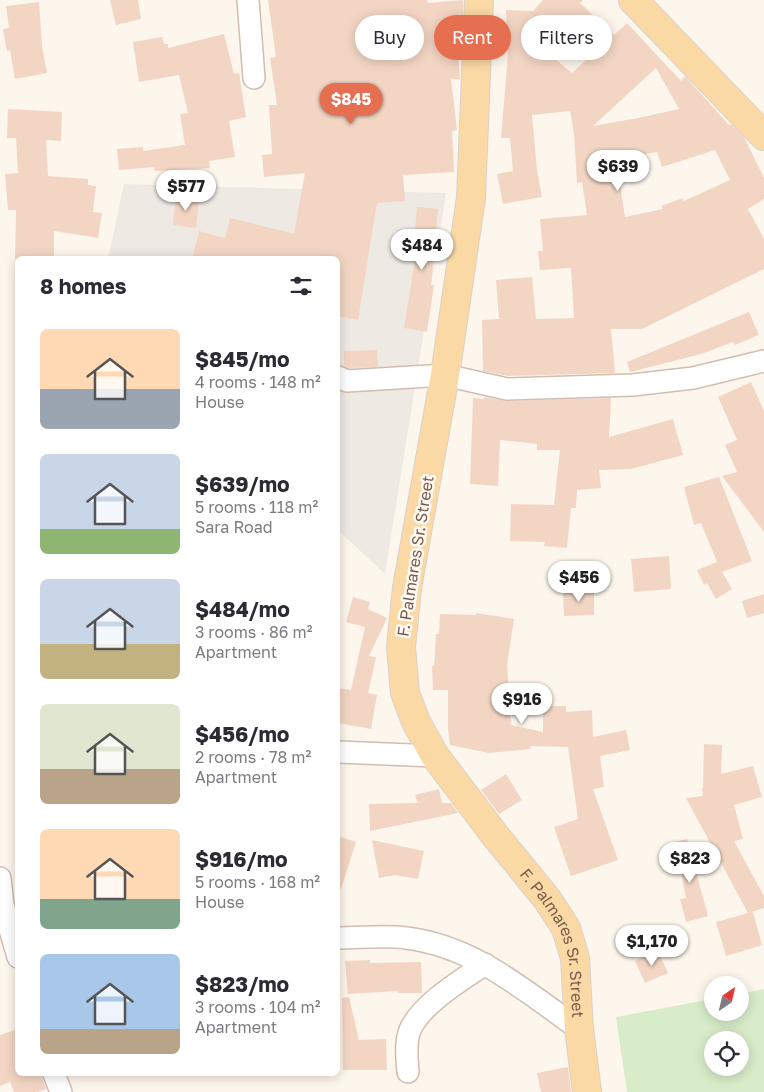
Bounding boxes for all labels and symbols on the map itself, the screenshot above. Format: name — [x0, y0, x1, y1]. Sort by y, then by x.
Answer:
pin: $845 — [321, 82, 381, 125]
pin: $639 — [588, 150, 648, 192]
pin: $577 — [156, 170, 216, 212]
pin: $484 — [392, 228, 452, 271]
street label: F. Palmares Sr. Street — [392, 474, 438, 638]
pin: $456 — [549, 560, 609, 603]
pin: $916 — [492, 682, 552, 725]
pin: $823 — [660, 842, 720, 884]
street label: F. Palmares Sr. Street — [516, 864, 588, 1018]
pin: $1,170 — [611, 924, 693, 967]
north arrow — [704, 976, 749, 1021]

